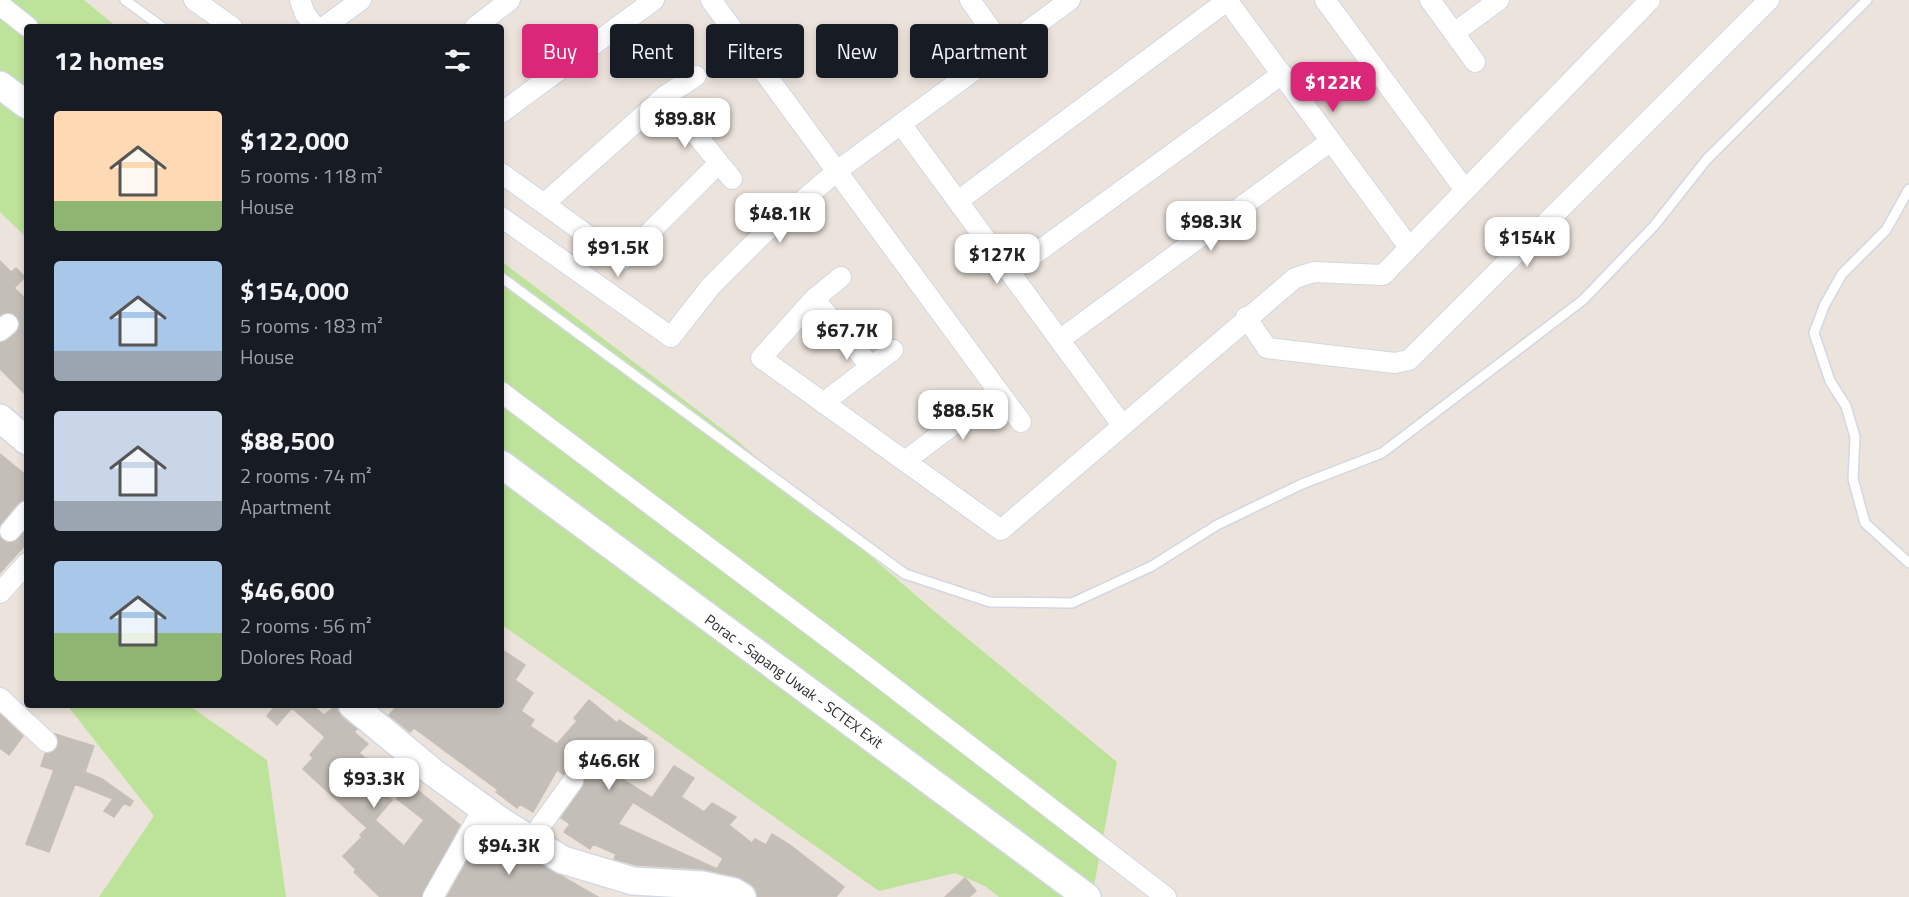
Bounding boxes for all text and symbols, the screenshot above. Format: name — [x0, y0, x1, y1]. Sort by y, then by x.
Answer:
chip: Buy — [522, 24, 598, 78]
chip: Rent — [610, 24, 694, 78]
chip: Filters — [706, 24, 804, 78]
chip: New — [816, 24, 898, 78]
chip: Apartment — [910, 24, 1048, 78]
text: 12 homes — [54, 41, 164, 80]
icon: filters — [441, 44, 474, 77]
pin: $122K — [1291, 62, 1375, 113]
text: $122K — [1305, 66, 1361, 97]
pin: $89.8K — [636, 98, 734, 149]
text: $89.8K — [654, 102, 716, 133]
text: $122,000 — [240, 121, 349, 160]
icon: home — [102, 135, 174, 207]
text: 5 rooms · 118 m² — [240, 160, 383, 191]
text: House — [240, 191, 294, 222]
pin: $48.1K — [731, 193, 829, 244]
text: $48.1K — [749, 197, 811, 228]
pin: $98.3K — [1162, 201, 1260, 252]
text: $98.3K — [1180, 205, 1242, 236]
pin: $154K — [1485, 217, 1569, 268]
text: $154K — [1499, 221, 1555, 252]
pin: $91.5K — [569, 227, 667, 278]
text: $91.5K — [587, 231, 649, 262]
pin: $127K — [955, 234, 1039, 285]
text: $127K — [969, 238, 1025, 269]
text: $154,000 — [240, 271, 349, 310]
icon: home — [102, 285, 174, 357]
text: 5 rooms · 183 m² — [240, 310, 383, 341]
pin: $67.7K — [798, 310, 896, 361]
text: $67.7K — [816, 314, 878, 345]
text: House — [240, 341, 294, 372]
pin: $88.5K — [914, 390, 1012, 441]
text: $88.5K — [932, 394, 994, 425]
text: $88,500 — [240, 421, 334, 460]
icon: home — [102, 435, 174, 507]
text: 2 rooms · 74 m² — [240, 460, 372, 491]
text: Apartment — [240, 491, 331, 522]
text: $46,600 — [240, 571, 334, 610]
icon: home — [102, 585, 174, 657]
street label: Porac - Sapang Uwak - SCTEX Exit — [700, 608, 889, 754]
text: 2 rooms · 56 m² — [240, 610, 372, 641]
text: Dolores Road — [240, 641, 352, 672]
pin: $46.6K — [560, 740, 658, 791]
text: $46.6K — [578, 744, 640, 775]
pin: $93.3K — [325, 758, 423, 809]
text: $93.3K — [343, 762, 405, 793]
pin: $94.3K — [460, 825, 558, 876]
text: $94.3K — [478, 829, 540, 860]

